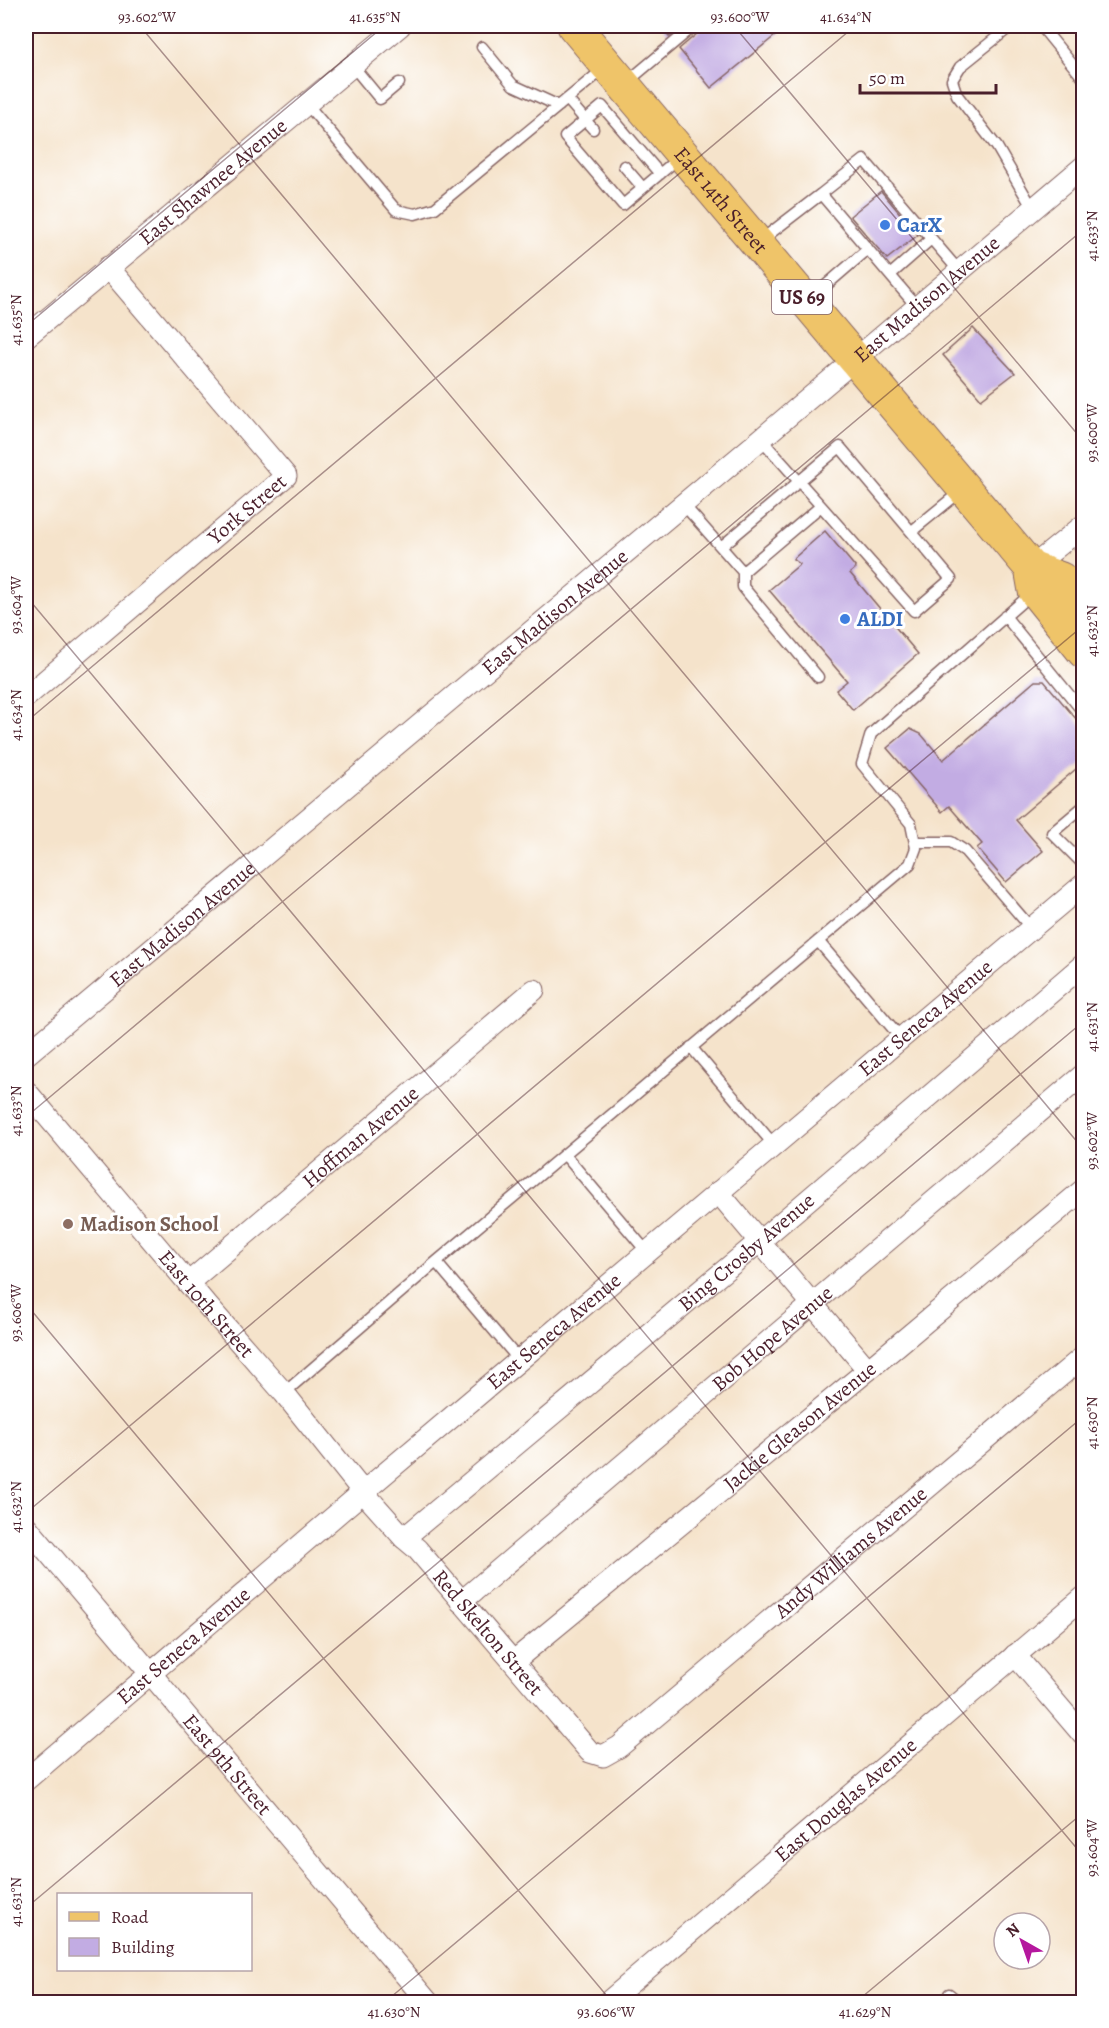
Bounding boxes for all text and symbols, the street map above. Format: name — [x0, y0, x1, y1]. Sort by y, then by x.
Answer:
text: 93.602°W — [118, 7, 176, 27]
text: 41.635°N — [349, 7, 401, 27]
text: 93.600°W — [710, 7, 770, 27]
text: 41.634°N — [820, 7, 872, 27]
scale bar — [860, 57, 996, 95]
text: 50 m — [869, 66, 905, 90]
street label: East Shawnee Avenue — [133, 112, 293, 251]
street label: East 14th Street — [668, 141, 774, 260]
text: 41.633°N — [1082, 210, 1102, 262]
place label: CarX — [897, 211, 943, 239]
marker: CarX — [878, 218, 892, 232]
street label: East Madison Avenue — [848, 229, 1006, 369]
road number: US 69 — [772, 280, 832, 314]
text: 41.635°N — [6, 294, 26, 346]
text: 93.600°W — [1082, 403, 1102, 463]
street label: York Street — [201, 468, 292, 551]
street label: East Madison Avenue — [476, 542, 634, 681]
text: 93.604°W — [6, 576, 26, 634]
place label: ALDI — [856, 605, 903, 633]
text: 41.632°N — [1082, 605, 1102, 657]
marker: ALDI — [838, 612, 852, 626]
text: 41.634°N — [6, 689, 26, 741]
street label: East Madison Avenue — [103, 854, 262, 994]
street label: East Seneca Avenue — [852, 953, 999, 1082]
text: 41.631°N — [1082, 1002, 1102, 1052]
street label: Hoffman Avenue — [296, 1080, 425, 1194]
text: 41.633°N — [6, 1085, 26, 1137]
text: 93.602°W — [1082, 1112, 1102, 1170]
street label: Bing Crosby Avenue — [672, 1186, 820, 1318]
place label: Madison School — [80, 1210, 219, 1238]
marker: Madison School — [61, 1217, 75, 1231]
street label: East 10th Street — [152, 1244, 261, 1364]
street label: East Seneca Avenue — [481, 1266, 627, 1396]
street label: Bob Hope Avenue — [706, 1279, 839, 1398]
text: 93.606°W — [6, 1284, 26, 1342]
street label: Jackie Gleason Avenue — [717, 1355, 882, 1497]
text: 41.630°N — [1082, 1396, 1102, 1449]
street label: Andy Williams Avenue — [768, 1480, 933, 1625]
text: 41.632°N — [6, 1481, 26, 1533]
street label: Red Skelton Street — [426, 1563, 550, 1701]
street label: East Seneca Avenue — [111, 1580, 256, 1711]
street label: East 9th Street — [176, 1708, 278, 1821]
street label: East Douglas Avenue — [769, 1731, 923, 1868]
text: 93.604°W — [1082, 1819, 1102, 1877]
text: 41.631°N — [6, 1877, 26, 1927]
legend — [57, 1893, 252, 1971]
text: Road — [111, 1905, 149, 1929]
north arrow — [992, 1911, 1052, 1971]
text: N — [1001, 1918, 1025, 1942]
text: Building — [111, 1935, 175, 1959]
text: 41.630°N — [368, 2002, 421, 2022]
text: 93.606°W — [577, 2002, 635, 2022]
text: 41.629°N — [839, 2002, 892, 2022]

